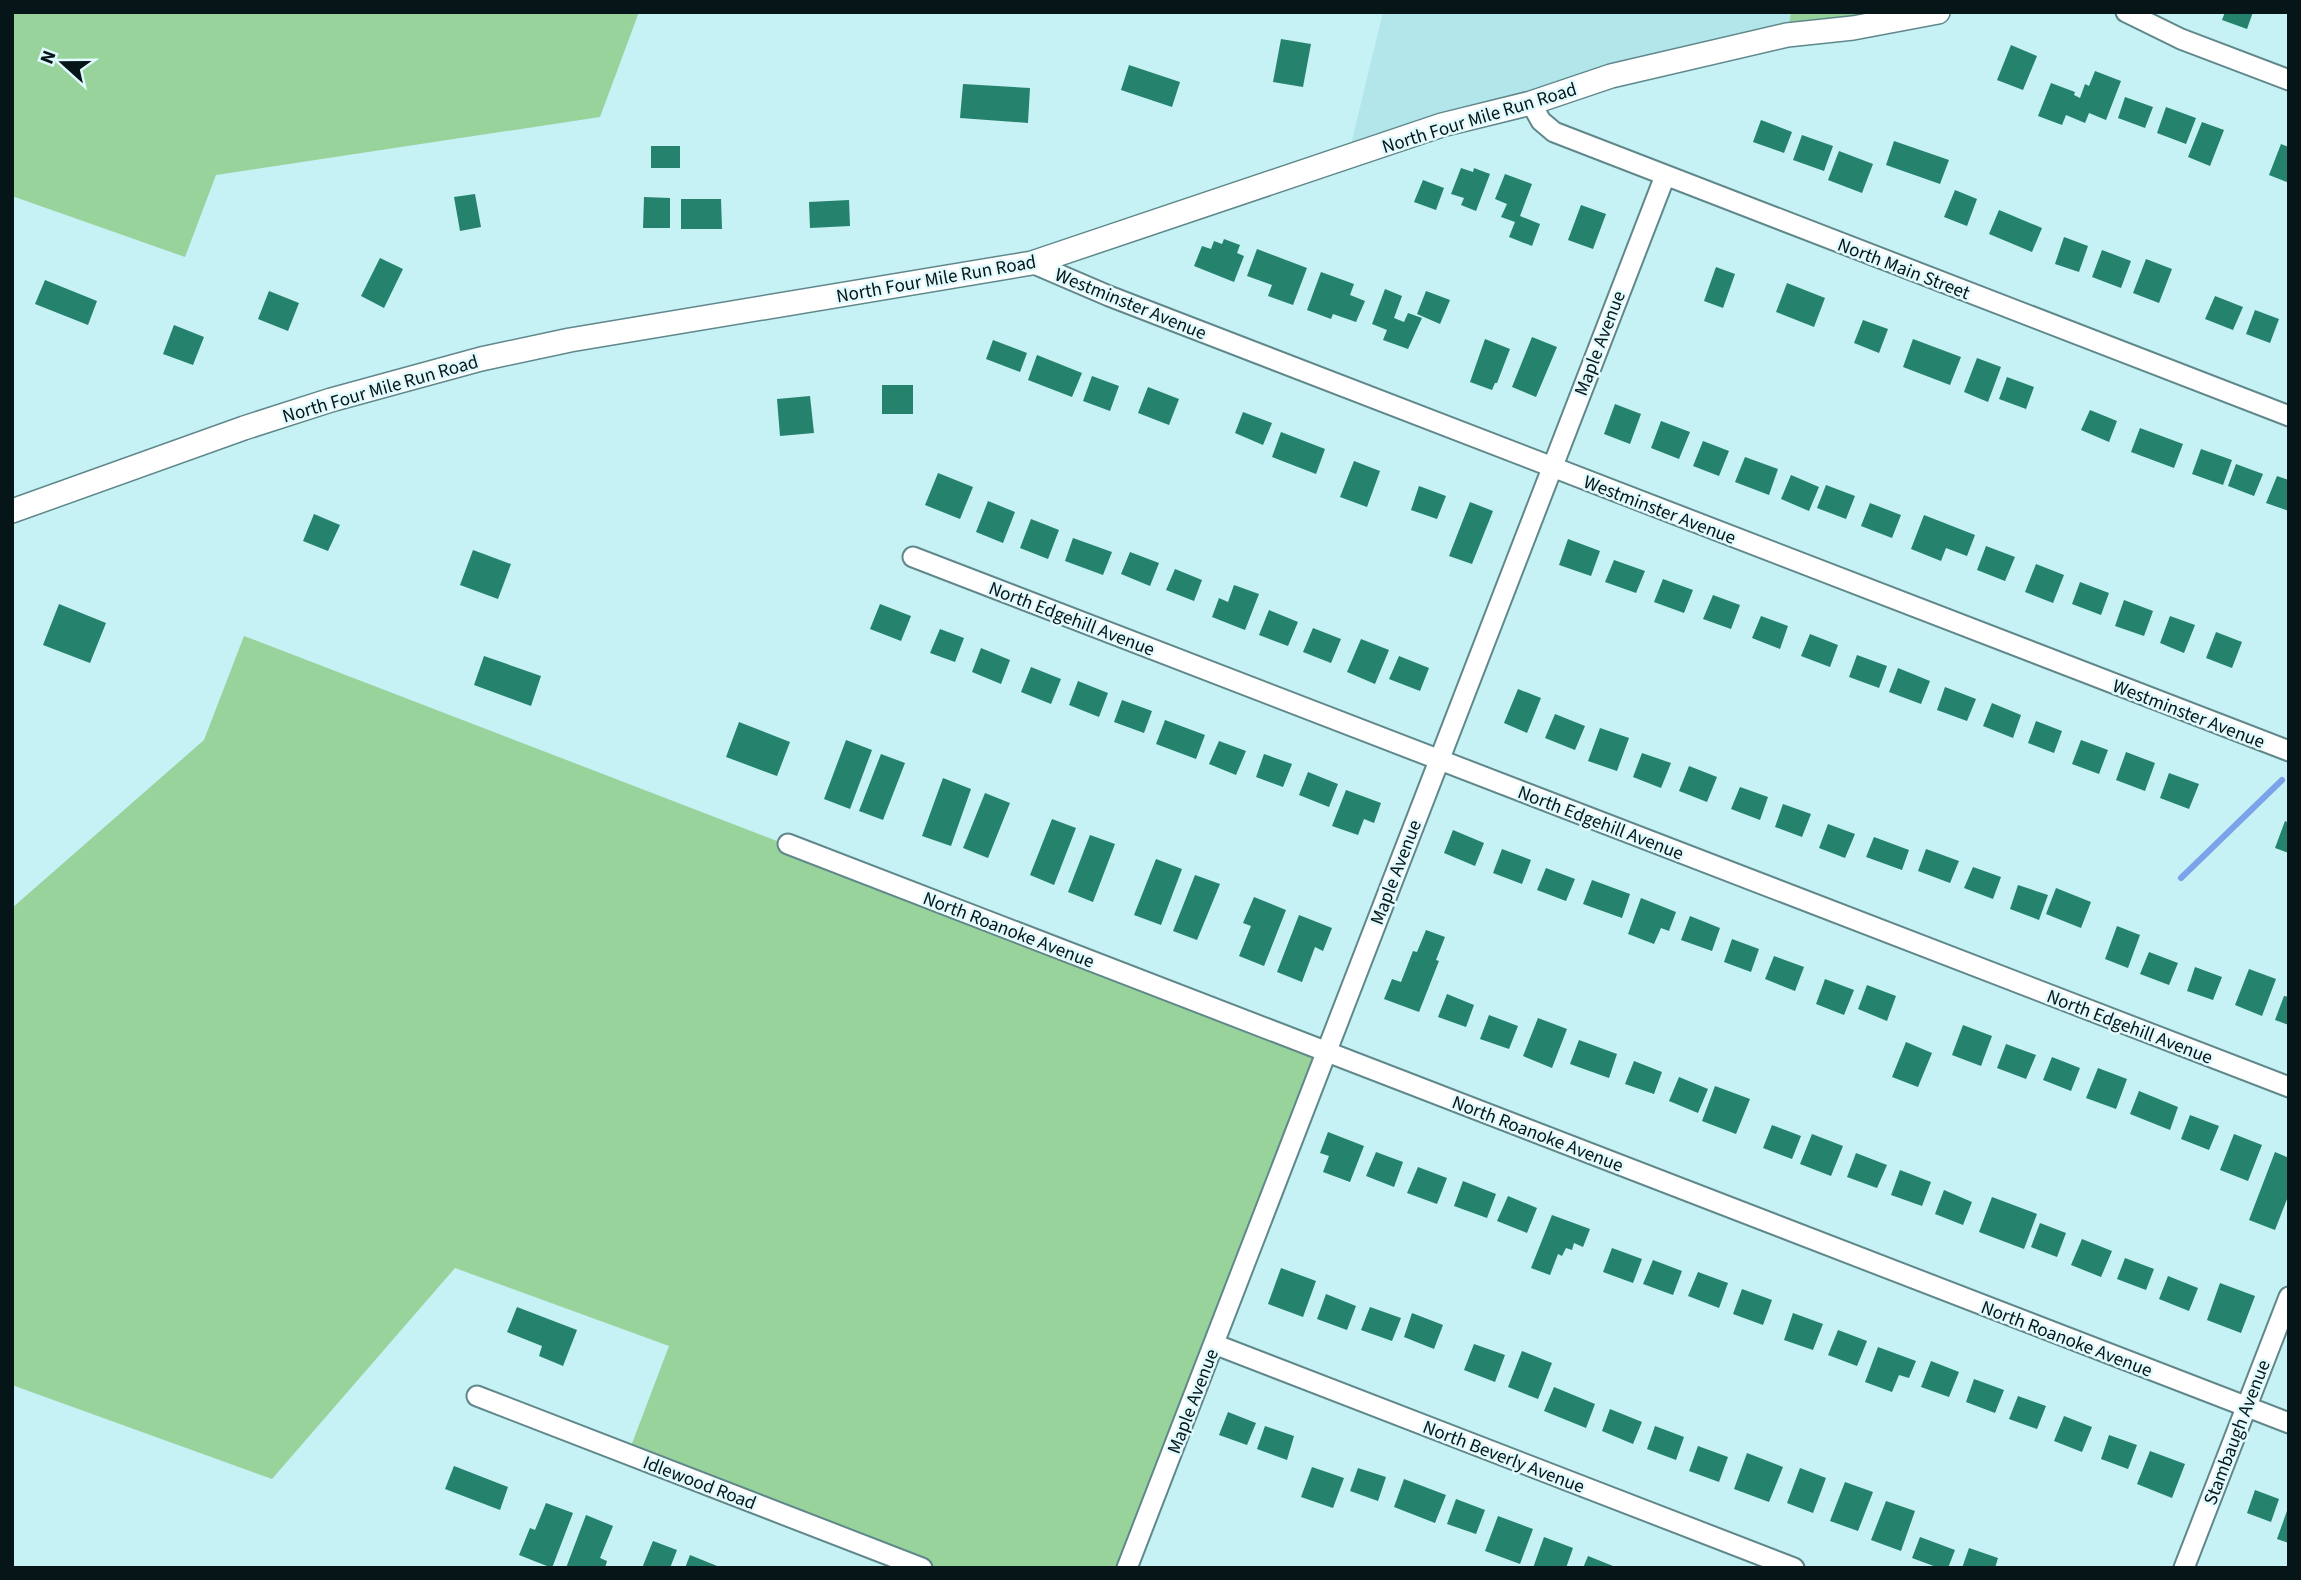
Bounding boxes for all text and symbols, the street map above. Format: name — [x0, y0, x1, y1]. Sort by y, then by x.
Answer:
north arrow — [28, 28, 98, 98]
text: N — [34, 47, 63, 68]
street label: North Four Mile Run Road — [1379, 76, 1580, 161]
street label: North Main Street — [1833, 232, 1974, 307]
street label: North Four Mile Run Road — [834, 249, 1038, 310]
street label: Westminster Avenue — [1051, 262, 1210, 347]
street label: Maple Avenue — [1568, 287, 1633, 400]
street label: North Four Mile Run Road — [279, 349, 481, 430]
street label: Westminster Avenue — [1579, 469, 1740, 552]
street label: North Edgehill Avenue — [985, 575, 1158, 664]
street label: Westminster Avenue — [2108, 673, 2269, 756]
street label: North Edgehill Avenue — [1514, 779, 1687, 868]
street label: Maple Avenue — [1364, 816, 1429, 929]
street label: North Roanoke Avenue — [919, 885, 1098, 976]
street label: North Edgehill Avenue — [2043, 983, 2216, 1072]
street label: North Roanoke Avenue — [1448, 1089, 1627, 1180]
street label: North Roanoke Avenue — [1977, 1294, 2156, 1385]
street label: Maple Avenue — [1161, 1345, 1226, 1458]
street label: Stambaugh Avenue — [2197, 1356, 2278, 1509]
street label: North Beverly Avenue — [1419, 1414, 1588, 1501]
street label: Idlewood Road — [639, 1449, 760, 1517]

